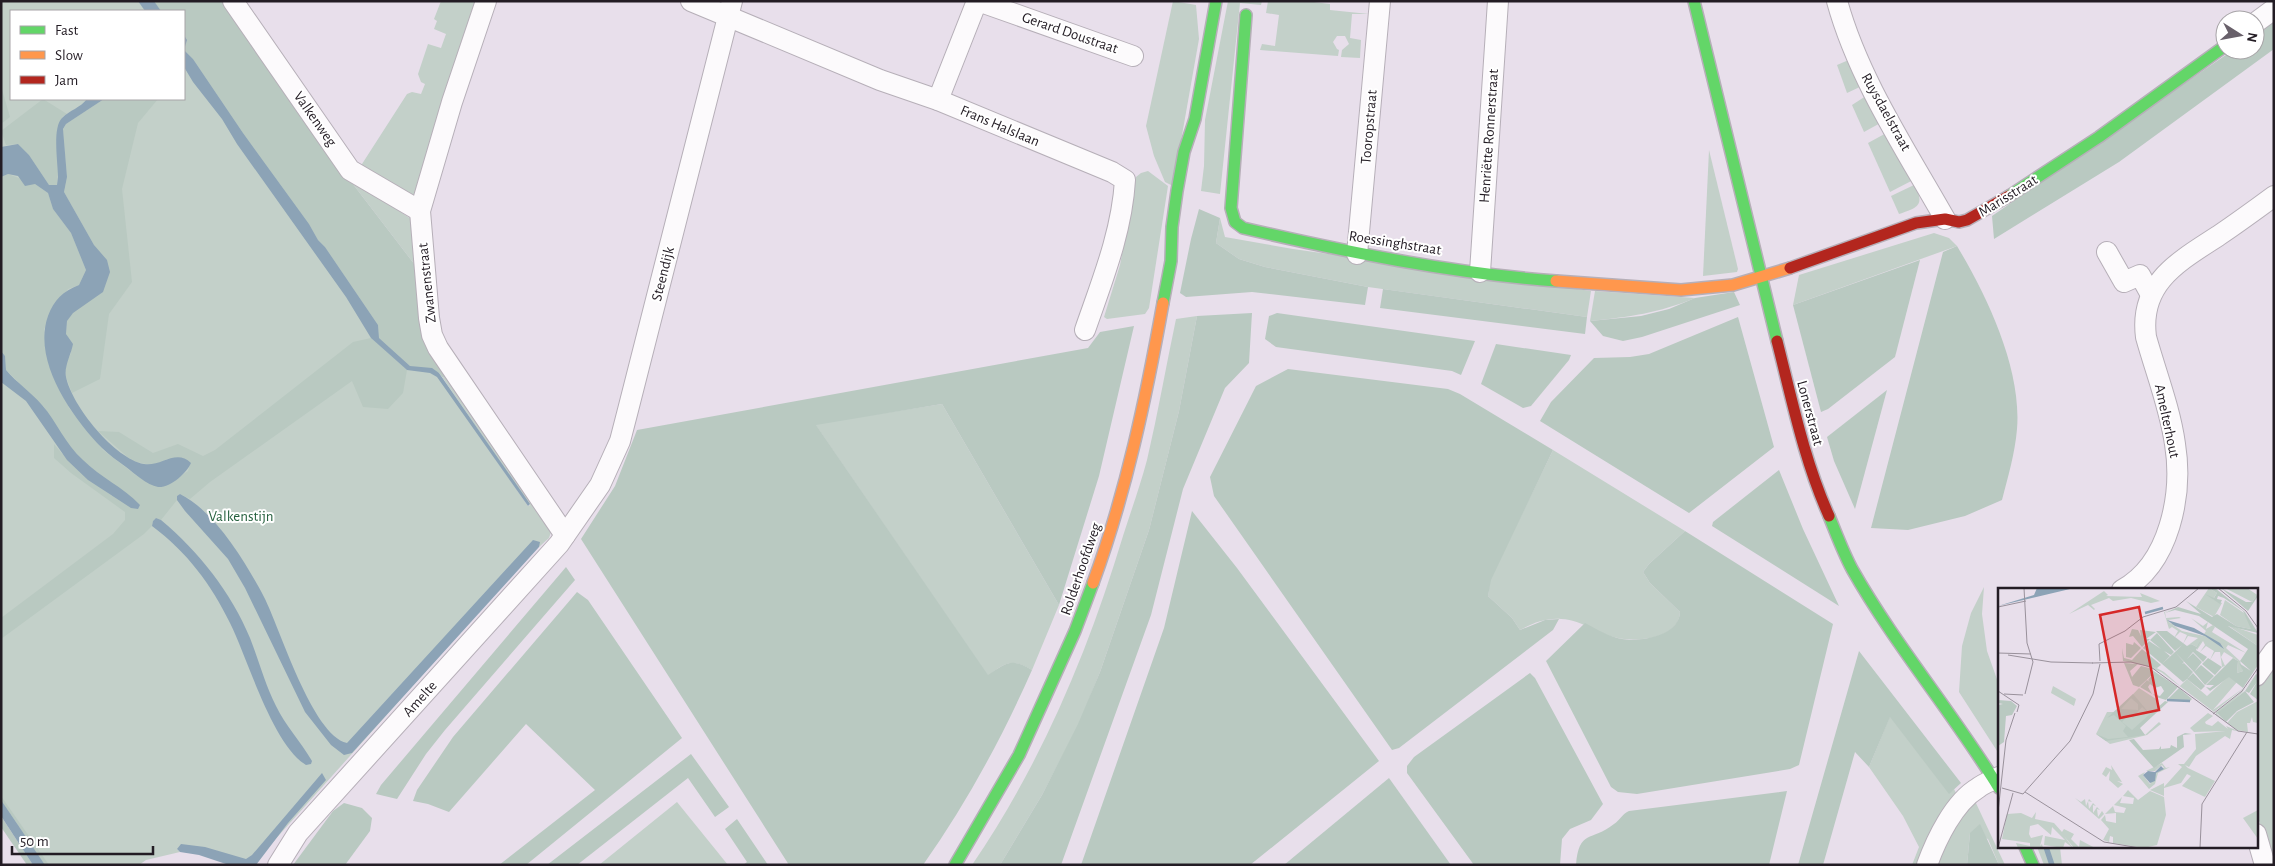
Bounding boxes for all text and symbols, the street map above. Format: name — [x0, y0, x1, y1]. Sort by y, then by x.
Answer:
legend — [10, 10, 185, 100]
street label: Gerard Doustraat — [1020, 10, 1120, 57]
north arrow — [2215, 10, 2265, 60]
text: Fast — [55, 23, 79, 38]
text: N — [2244, 31, 2260, 43]
text: Slow — [55, 48, 83, 63]
street label: Henriëtte Ronnerstraat — [1477, 68, 1501, 204]
street label: Ruysdaelstraat — [1858, 71, 1914, 154]
text: Jam — [55, 73, 78, 88]
street label: Valkenweg — [291, 89, 340, 150]
street label: Tooropstraat — [1358, 89, 1380, 165]
street label: Frans Halslaan — [958, 103, 1042, 149]
street label: Marisstraat — [1976, 172, 2040, 220]
street label: Roessinghstraat — [1348, 228, 1442, 258]
street label: Zwanenstraat — [415, 242, 439, 324]
street label: Steendijk — [649, 245, 677, 303]
street label: Lonerstraat — [1794, 379, 1826, 447]
street label: Amelterhout — [2152, 383, 2182, 459]
park label: Valkenstijn — [208, 509, 274, 524]
street label: Rolderhoofdweg — [1058, 520, 1104, 617]
inset map — [1998, 588, 2258, 848]
street label: Amelte — [400, 678, 440, 720]
scale bar — [12, 824, 154, 856]
text: 50 m — [20, 834, 49, 849]

